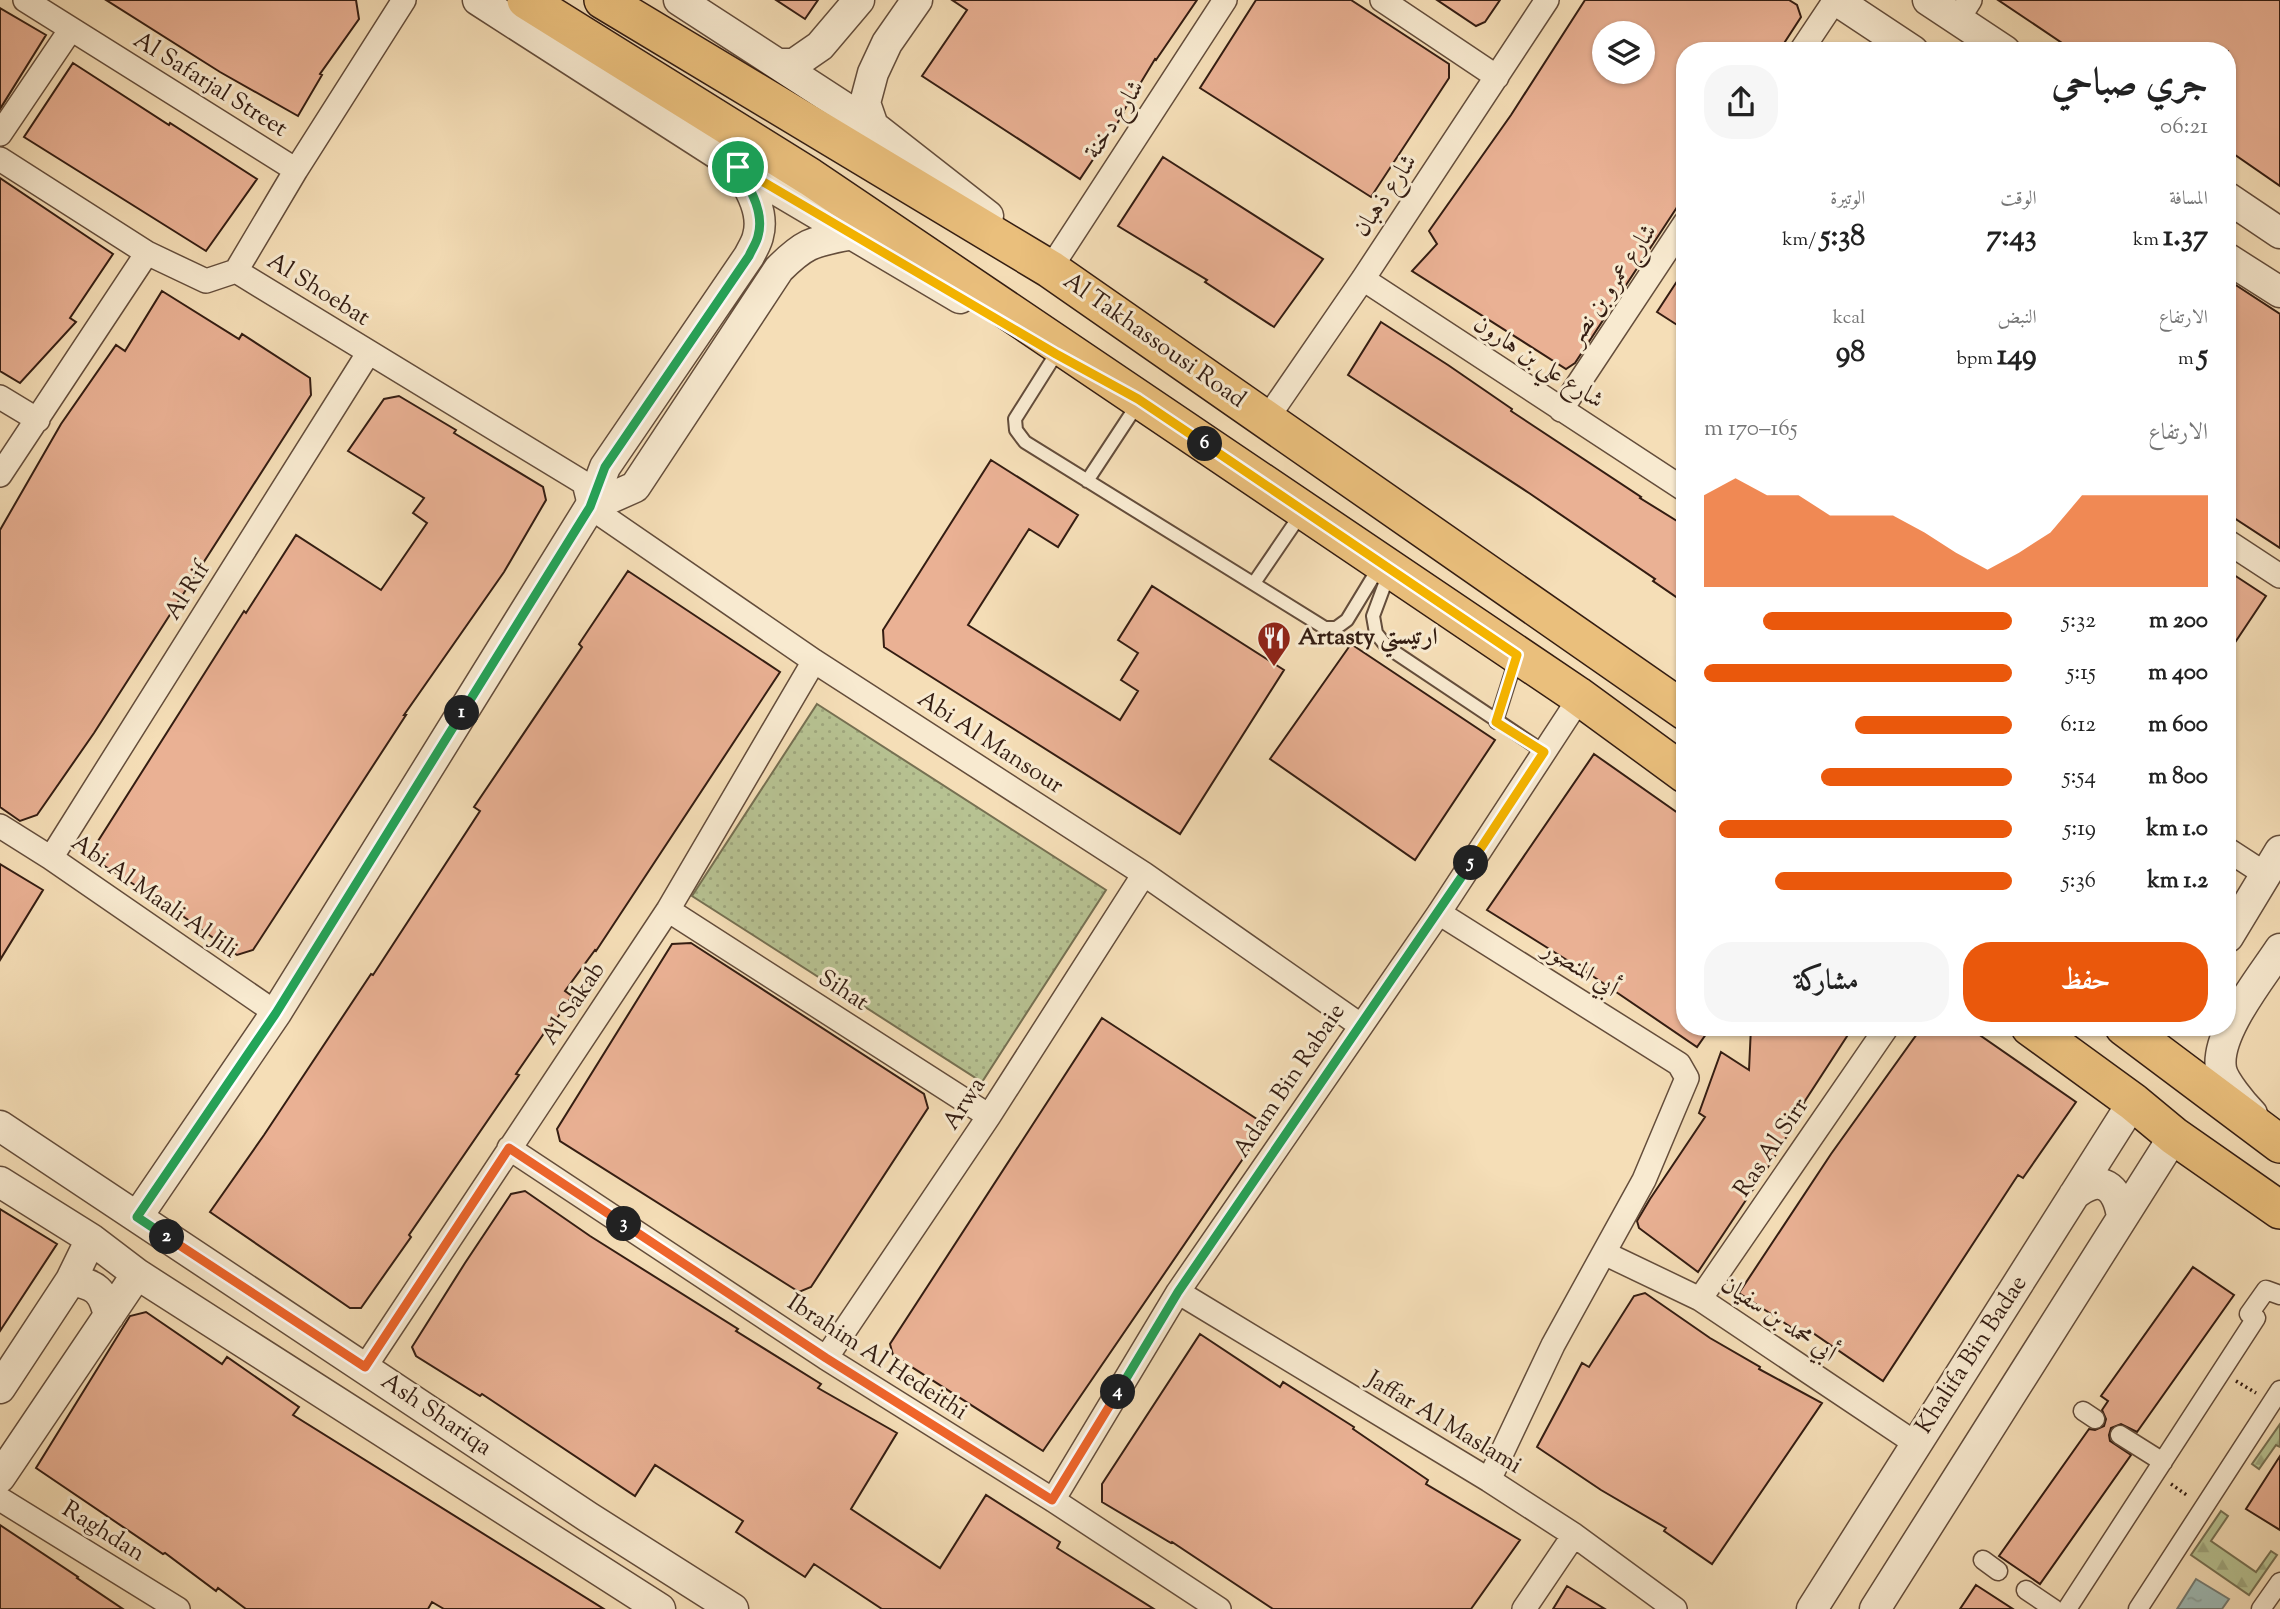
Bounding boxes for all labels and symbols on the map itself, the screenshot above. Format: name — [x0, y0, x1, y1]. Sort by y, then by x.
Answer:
street label: Al Safarjal Street — [126, 24, 294, 146]
street label: شارع دخنة — [1077, 74, 1154, 167]
pin — [708, 137, 768, 197]
street label: شارع ذهبان — [1346, 148, 1427, 245]
street label: شارع عمرو بن نصر — [1558, 218, 1667, 355]
street label: Al Shoebat — [260, 245, 376, 335]
street label: Al Takhassousi Road — [1056, 265, 1253, 417]
street label: شارع علي بن هارون — [1464, 308, 1610, 421]
pin: 6 — [1188, 426, 1222, 462]
street label: Al Rif — [157, 554, 220, 627]
restaurant icon: Artasty ارتيستي — [1255, 619, 1293, 668]
place label: Artasty ارتيستي — [1298, 621, 1438, 658]
street label: Abi Al Mansour — [910, 683, 1070, 803]
pin: 1 — [444, 696, 480, 730]
street label: Abi Al Maali Al Jili — [64, 827, 245, 968]
pin: 5 — [1454, 846, 1488, 880]
street label: أبي المنصور — [1534, 931, 1626, 1007]
street label: Al Sakab — [534, 956, 614, 1052]
street label: Sihat — [811, 962, 875, 1020]
street label: Adam Bin Rabaie — [1226, 997, 1354, 1165]
street label: Arwa — [935, 1071, 995, 1137]
street label: Ras Al Sirr — [1726, 1092, 1818, 1204]
pin: 3 — [606, 1206, 642, 1242]
pin: 2 — [150, 1220, 184, 1254]
street label: أبي محمد بن سفيان — [1713, 1267, 1844, 1372]
street label: Khalifa Bin Badae — [1908, 1269, 2036, 1441]
street label: Ibrahim Al Hedeithi — [780, 1287, 974, 1429]
street label: Jaffar Al Maslami — [1358, 1362, 1528, 1483]
street label: Ash Shariqa — [374, 1365, 498, 1465]
pin: 4 — [1100, 1374, 1136, 1410]
street label: Raghdan — [55, 1493, 151, 1571]

